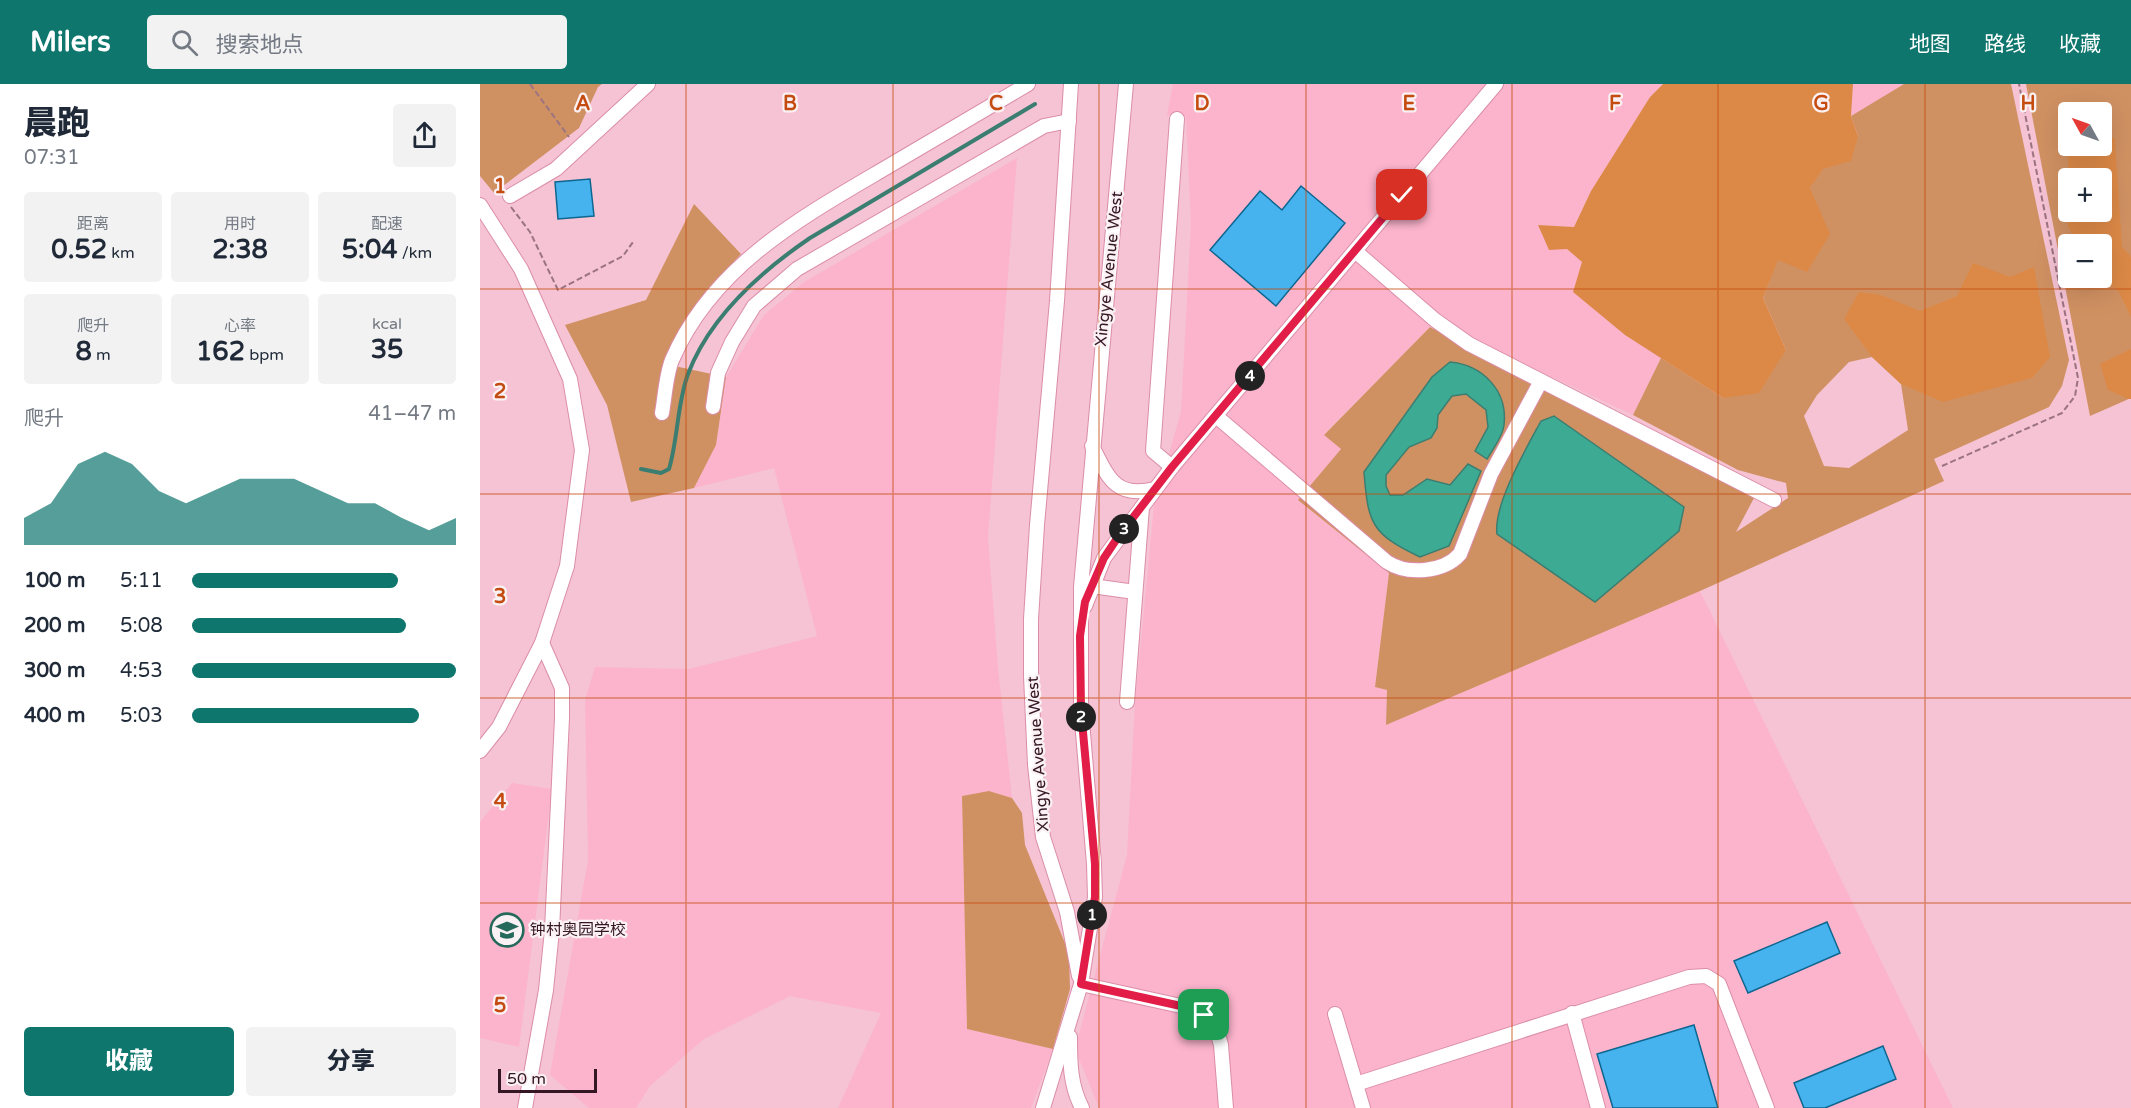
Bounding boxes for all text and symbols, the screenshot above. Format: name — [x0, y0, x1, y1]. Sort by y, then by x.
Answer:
search box — [147, 15, 567, 69]
text: Milers — [30, 25, 111, 59]
icon: search — [168, 26, 201, 59]
text: 搜索地点 — [216, 32, 304, 58]
text: 地图 — [1909, 32, 1951, 57]
text: 路线 — [1984, 32, 2026, 57]
text: 收藏 — [2059, 32, 2101, 57]
text: A — [576, 92, 591, 116]
text: B — [783, 92, 797, 116]
text: C — [989, 92, 1003, 116]
text: D — [1194, 92, 1210, 116]
text: E — [1403, 92, 1416, 116]
text: F — [1609, 92, 1621, 116]
text: G — [1813, 92, 1829, 116]
text: H — [2020, 92, 2036, 116]
north arrow — [2058, 102, 2112, 156]
map controls — [2058, 102, 2112, 288]
text: 晨跑 — [24, 104, 90, 143]
button: share — [393, 104, 456, 167]
text: 07:31 — [24, 146, 79, 170]
button: + — [2058, 168, 2112, 222]
pin — [1376, 169, 1427, 220]
text: 1 — [494, 175, 506, 199]
icon: check — [1385, 178, 1418, 211]
street label: Xingye Avenue West — [1091, 190, 1127, 348]
text: 距离 — [77, 214, 109, 234]
text: 用时 — [224, 214, 256, 234]
text: 配速 — [371, 214, 403, 234]
text: 0.52 — [51, 234, 107, 265]
text: 2:38 — [212, 234, 268, 265]
text: 5:04 — [342, 234, 398, 265]
button: − — [2058, 234, 2112, 288]
text: km — [107, 243, 135, 263]
text: /km — [398, 243, 432, 263]
text: kcal — [372, 314, 402, 334]
text: 爬升 — [77, 316, 109, 336]
text: 心率 — [224, 316, 256, 336]
text: 35 — [371, 334, 403, 365]
text: 8 — [75, 336, 92, 367]
text: 162 — [196, 336, 245, 367]
text: m — [92, 345, 111, 365]
text: bpm — [245, 345, 284, 365]
pin: 4 — [1235, 361, 1265, 391]
text: 4 — [1245, 366, 1255, 386]
text: 2 — [494, 380, 506, 404]
text: 41–47 m — [368, 402, 456, 426]
text: 爬升 — [24, 407, 64, 431]
pin: 3 — [1109, 514, 1139, 544]
text: 3 — [1119, 519, 1129, 539]
text: 100 m — [24, 569, 85, 593]
text: 5:11 — [120, 569, 163, 593]
text: 3 — [494, 585, 506, 609]
text: 200 m — [24, 614, 85, 638]
text: 5:08 — [120, 614, 163, 638]
text: 300 m — [24, 659, 85, 683]
text: 4:53 — [120, 659, 163, 683]
street label: Xingye Avenue West — [1023, 676, 1053, 832]
pin: 2 — [1066, 702, 1096, 732]
text: 400 m — [24, 704, 85, 728]
text: 5:03 — [120, 704, 163, 728]
text: 2 — [1076, 707, 1086, 727]
text: 4 — [494, 790, 507, 814]
pin: 1 — [1077, 900, 1107, 930]
text: 1 — [1087, 905, 1097, 925]
school or university icon: 钟村奥园学校 — [489, 912, 525, 948]
place label: 钟村奥园学校 — [530, 920, 626, 940]
pin — [1178, 989, 1229, 1040]
text: 5 — [494, 994, 506, 1018]
icon: arrive — [1187, 998, 1220, 1031]
button: 收藏 — [24, 1027, 234, 1096]
button: 分享 — [246, 1027, 456, 1096]
scale bar — [498, 1066, 597, 1094]
text: 50 m — [507, 1069, 546, 1089]

